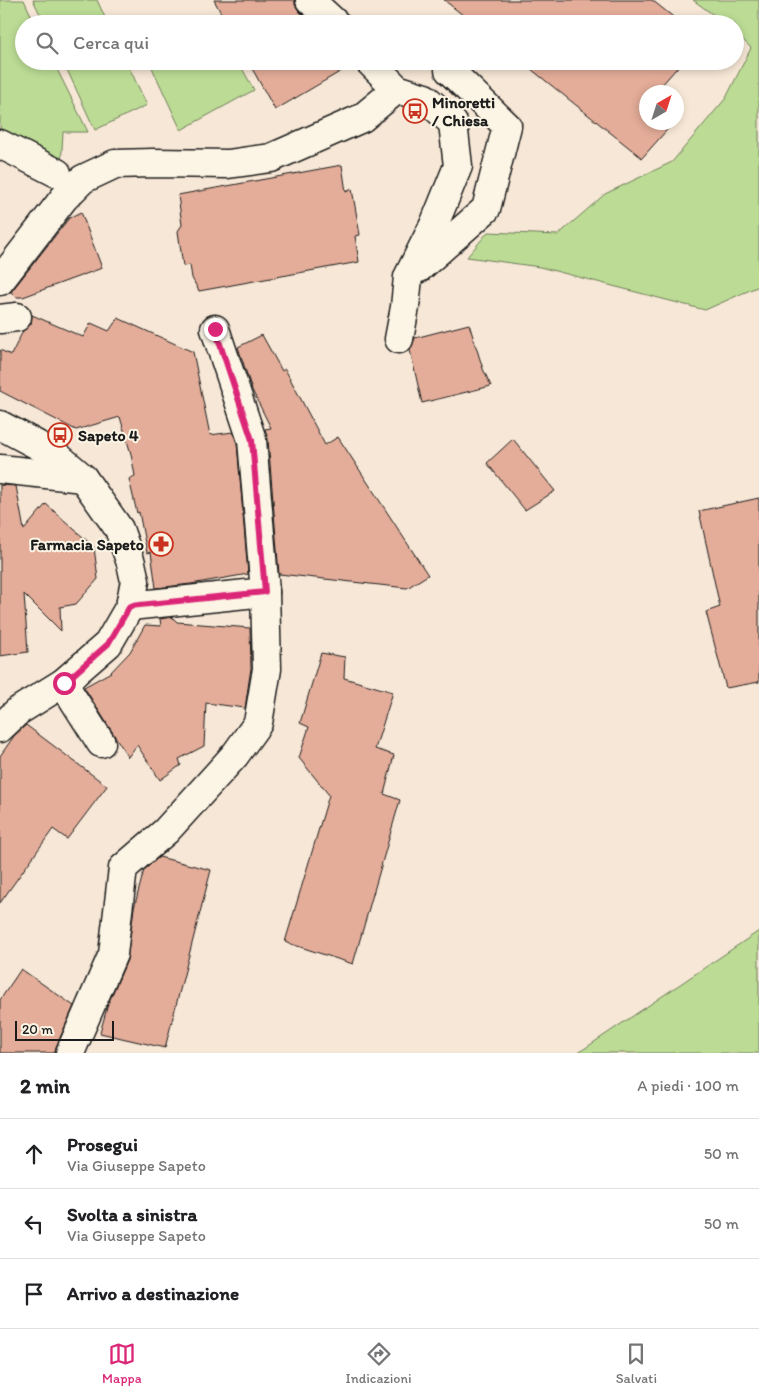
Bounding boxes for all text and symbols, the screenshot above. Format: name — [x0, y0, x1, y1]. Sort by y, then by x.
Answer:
search box — [15, 15, 744, 70]
icon: search — [33, 29, 61, 57]
text: Cerca qui — [73, 31, 149, 54]
north arrow — [639, 85, 684, 130]
place label: Minoretti / Chiesa — [431, 93, 495, 130]
bus stop icon: Minoretti / Chiesa — [402, 98, 428, 124]
route end — [204, 318, 227, 341]
bus stop icon: Sapeto 4 — [47, 422, 73, 448]
place label: Sapeto 4 — [78, 426, 139, 446]
pharmacy icon: Farmacia Sapeto — [148, 531, 174, 557]
place label: Farmacia Sapeto — [30, 535, 144, 555]
route start — [53, 672, 76, 695]
scale bar — [15, 1018, 114, 1041]
text: 20 m — [22, 1021, 53, 1038]
text: 2 min — [20, 1073, 70, 1098]
text: A piedi · 100 m — [637, 1076, 739, 1095]
text: Prosegui — [67, 1133, 138, 1156]
icon: ahead — [20, 1140, 48, 1168]
text: 50 m — [704, 1144, 739, 1163]
text: Via Giuseppe Sapeto — [67, 1156, 206, 1175]
text: Svolta a sinistra — [67, 1203, 197, 1226]
icon: left — [20, 1210, 48, 1238]
text: 50 m — [704, 1214, 739, 1233]
text: Via Giuseppe Sapeto — [67, 1226, 206, 1245]
icon: arrive — [20, 1280, 48, 1308]
text: Arrivo a destinazione — [67, 1282, 239, 1305]
tab: Mappa — [102, 1340, 142, 1387]
tab: Indicazioni — [346, 1340, 412, 1387]
tab: Salvati — [616, 1340, 657, 1387]

